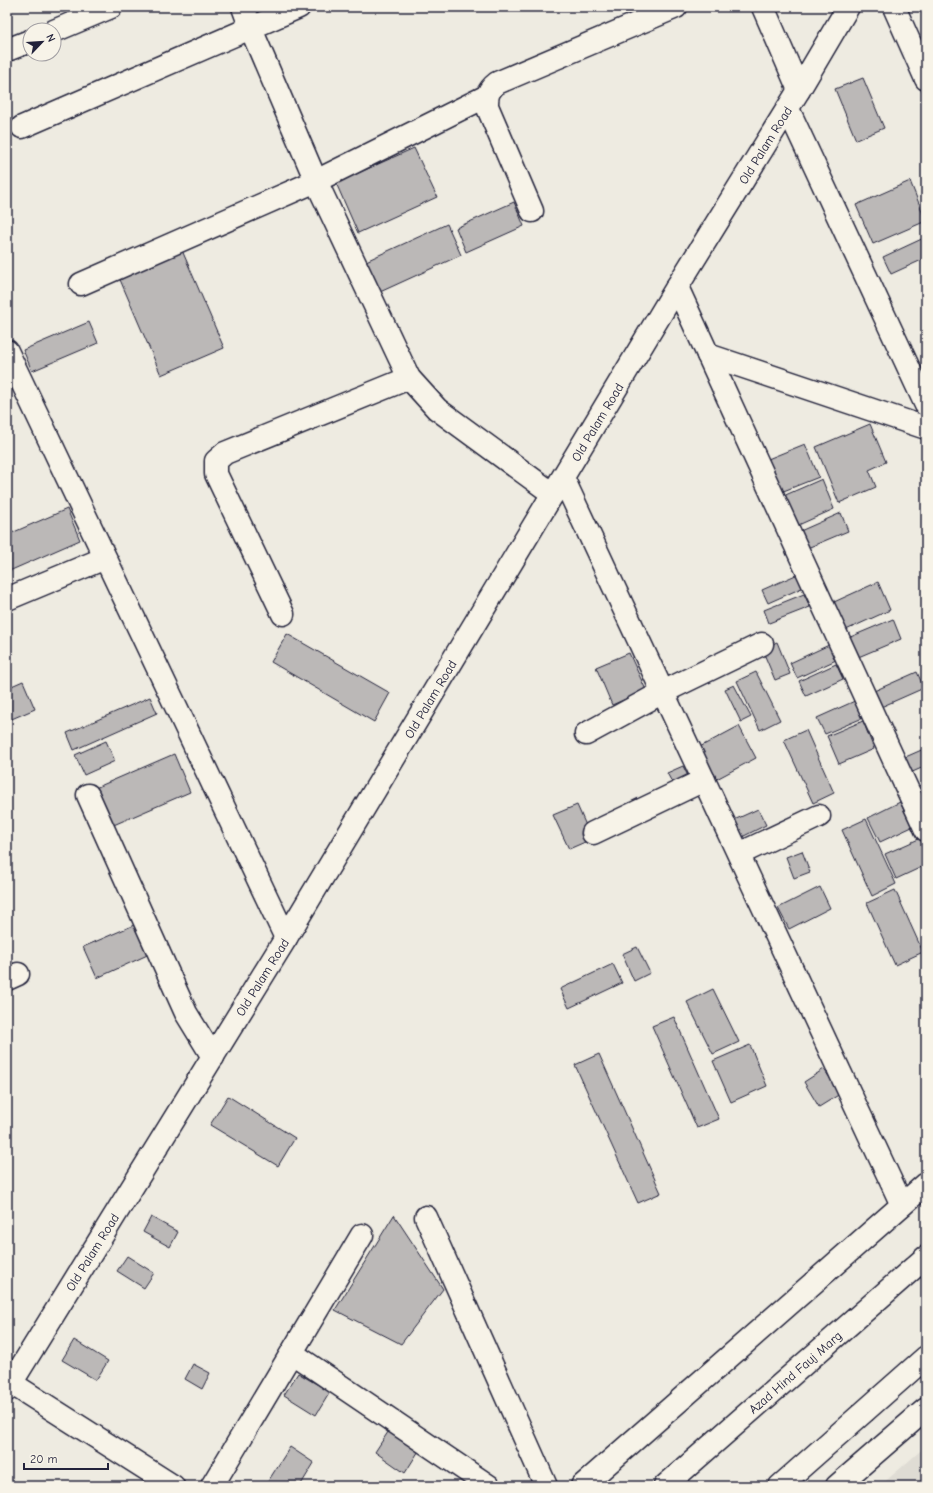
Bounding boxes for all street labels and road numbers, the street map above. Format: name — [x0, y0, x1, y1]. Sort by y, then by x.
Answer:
street label: Old Palam Road — [736, 104, 795, 187]
street label: Old Palam Road — [568, 380, 627, 464]
street label: Old Palam Road — [401, 657, 460, 741]
street label: Old Palam Road — [233, 936, 292, 1019]
street label: Old Palam Road — [63, 1211, 122, 1294]
street label: Azad Hind Fauj Marg — [746, 1328, 845, 1417]

